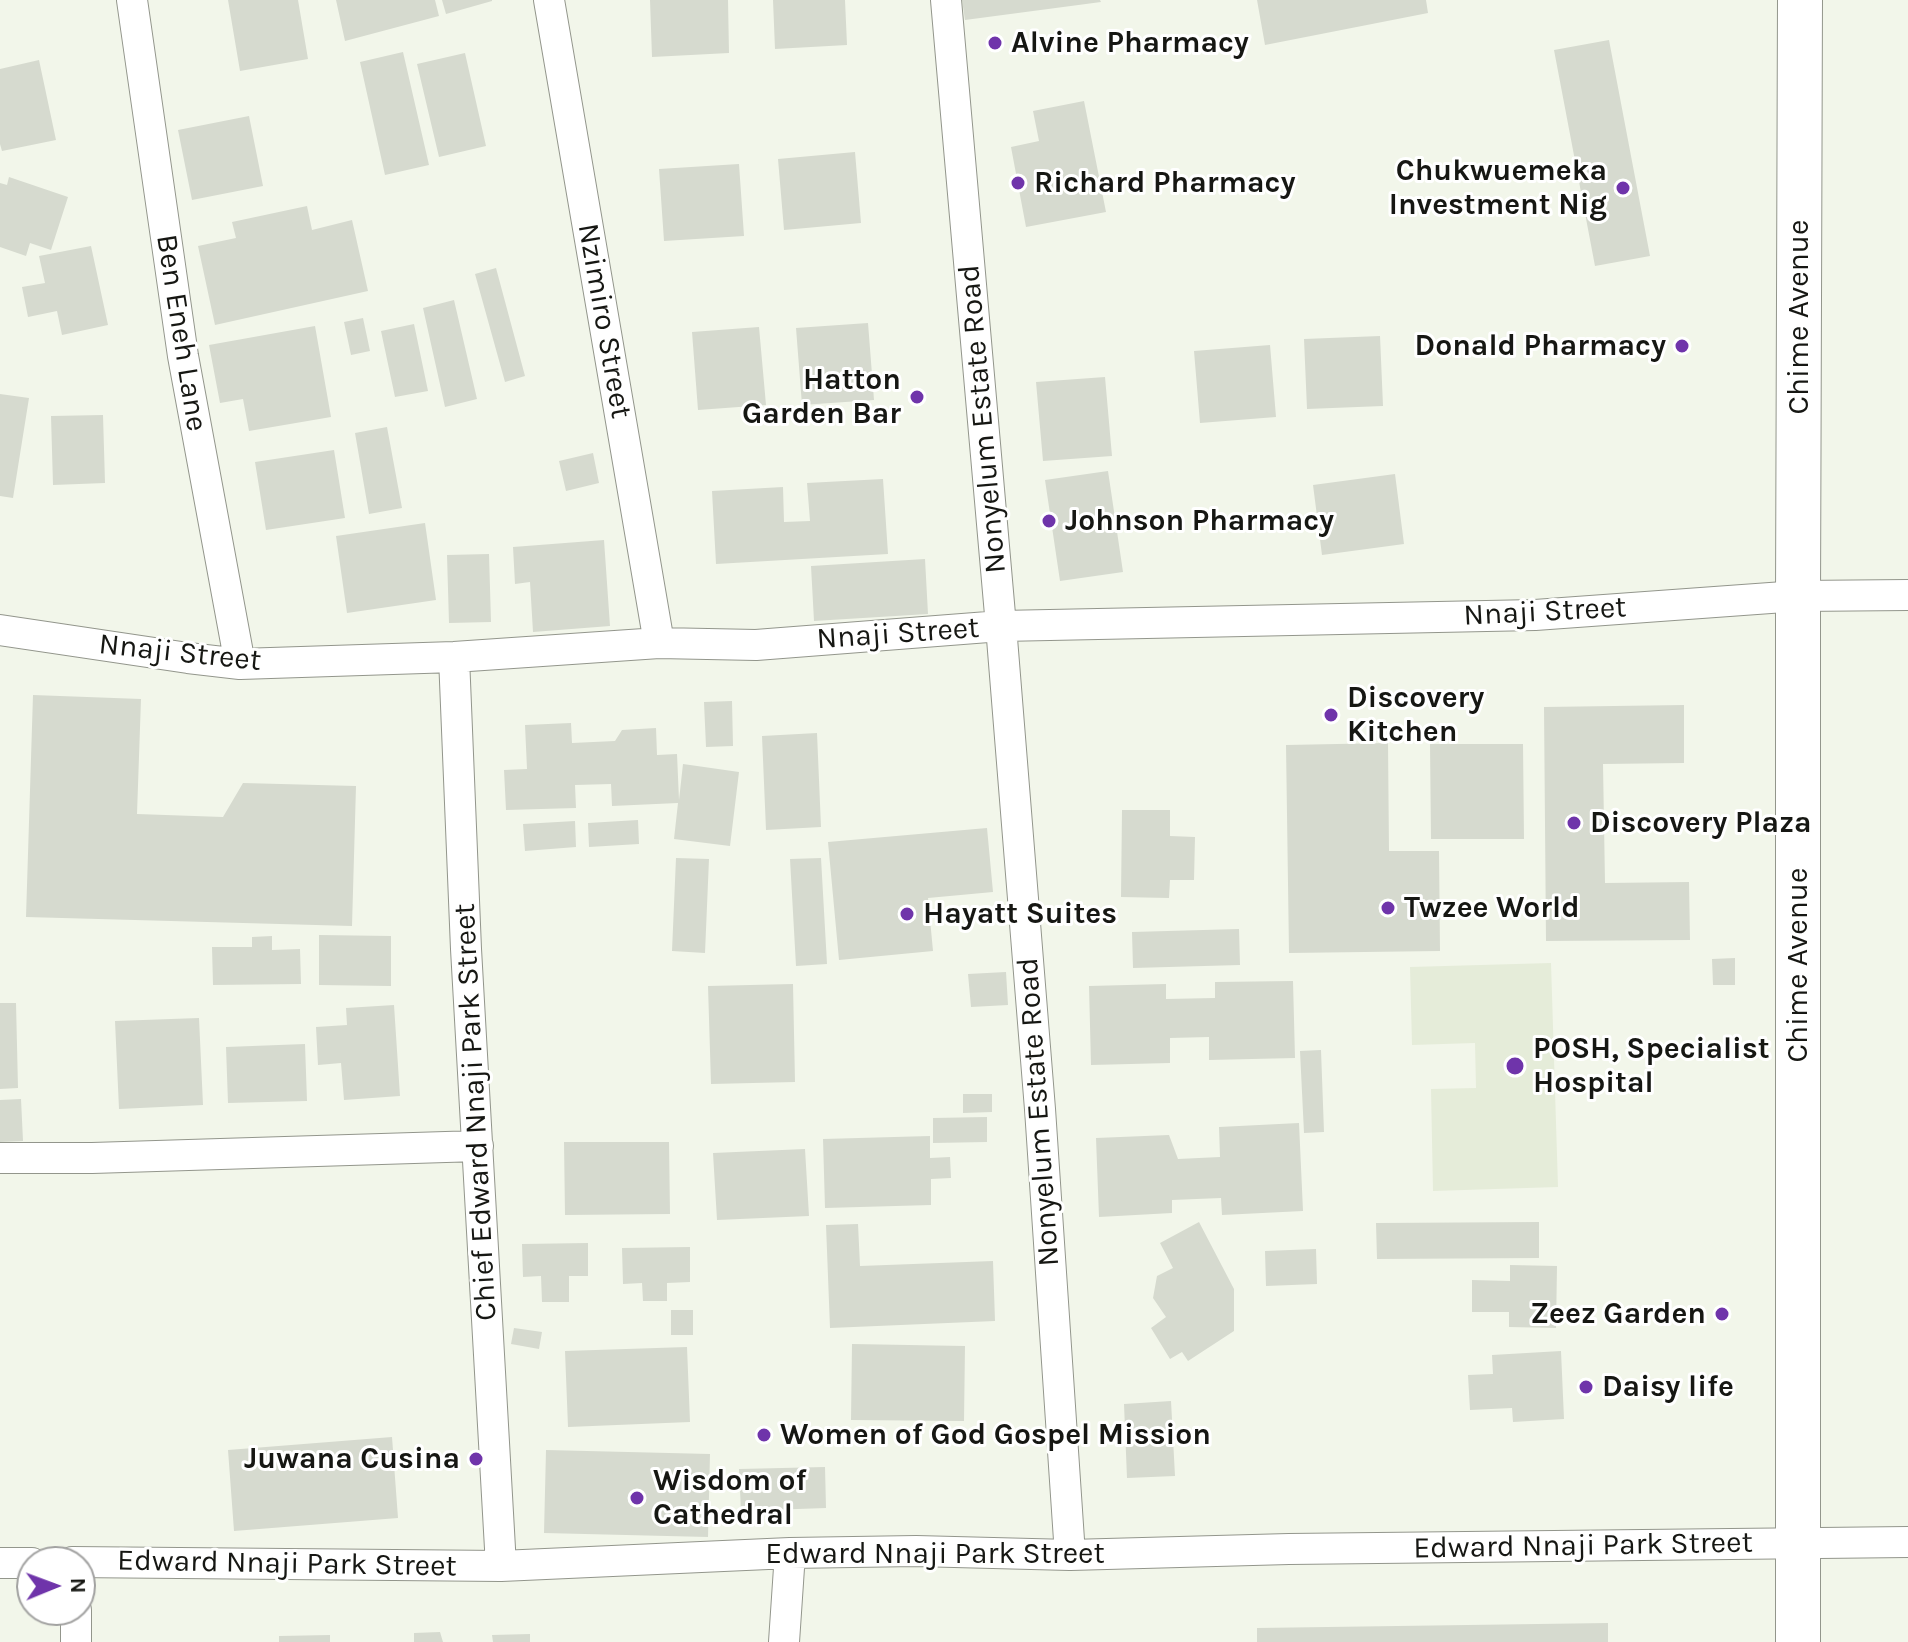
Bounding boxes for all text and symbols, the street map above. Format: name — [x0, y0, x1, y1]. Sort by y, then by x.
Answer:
place label: Alvine Pharmacy — [1011, 25, 1249, 61]
marker: Alvine Pharmacy — [986, 34, 1004, 52]
place label: Chukwuemeka Investment Nig — [1389, 153, 1607, 224]
place label: Richard Pharmacy — [1034, 165, 1295, 201]
marker: Richard Pharmacy — [1009, 174, 1027, 192]
marker: Chukwuemeka Investment Nig — [1614, 179, 1632, 197]
street label: Chime Avenue — [1781, 220, 1817, 414]
street label: Nzimiro Street — [569, 221, 639, 421]
street label: Ben Eneh Lane — [148, 232, 214, 434]
street label: Nonyelum Estate Road — [952, 263, 1014, 575]
place label: Donald Pharmacy — [1415, 328, 1666, 364]
marker: Donald Pharmacy — [1673, 337, 1691, 355]
place label: Hatton Garden Bar — [742, 362, 901, 432]
marker: Hatton Garden Bar — [908, 388, 926, 406]
place label: Johnson Pharmacy — [1065, 503, 1334, 539]
marker: Johnson Pharmacy — [1040, 512, 1058, 530]
street label: Nnaji Street — [1463, 590, 1627, 634]
street label: Nnaji Street — [815, 610, 981, 658]
street label: Nnaji Street — [97, 627, 263, 679]
place label: Discovery Kitchen — [1347, 680, 1484, 750]
marker: Discovery Kitchen — [1322, 706, 1340, 724]
place label: Discovery Plaza — [1590, 805, 1812, 841]
marker: Discovery Plaza — [1565, 814, 1583, 832]
street label: Chime Avenue — [1780, 868, 1816, 1062]
place label: Twzee World — [1404, 890, 1580, 926]
place label: Hayatt Suites — [923, 896, 1117, 932]
marker: Twzee World — [1379, 899, 1397, 917]
street label: Chief Edward Nnaji Park Street — [447, 902, 505, 1322]
marker: Hayatt Suites — [898, 905, 916, 923]
street label: Nonyelum Estate Road — [1010, 956, 1068, 1268]
place label: POSH, Specialist Hospital — [1533, 1031, 1770, 1102]
marker: POSH, Specialist Hospital — [1504, 1055, 1526, 1077]
place label: Zeez Garden — [1530, 1296, 1706, 1332]
marker: Zeez Garden — [1713, 1305, 1731, 1323]
place label: Daisy life — [1602, 1369, 1734, 1405]
marker: Daisy life — [1577, 1378, 1595, 1396]
place label: Women of God Gospel Mission — [780, 1417, 1211, 1453]
marker: Women of God Gospel Mission — [755, 1426, 773, 1444]
place label: Juwana Cusina — [244, 1441, 460, 1477]
marker: Juwana Cusina — [467, 1450, 485, 1468]
place label: Wisdom of Cathedral — [653, 1463, 807, 1534]
marker: Wisdom of Cathedral — [628, 1489, 646, 1507]
street label: Edward Nnaji Park Street — [1413, 1525, 1753, 1567]
street label: Edward Nnaji Park Street — [765, 1536, 1105, 1572]
street label: Edward Nnaji Park Street — [117, 1543, 457, 1585]
north arrow — [16, 1546, 96, 1626]
text: N — [65, 1577, 91, 1594]

